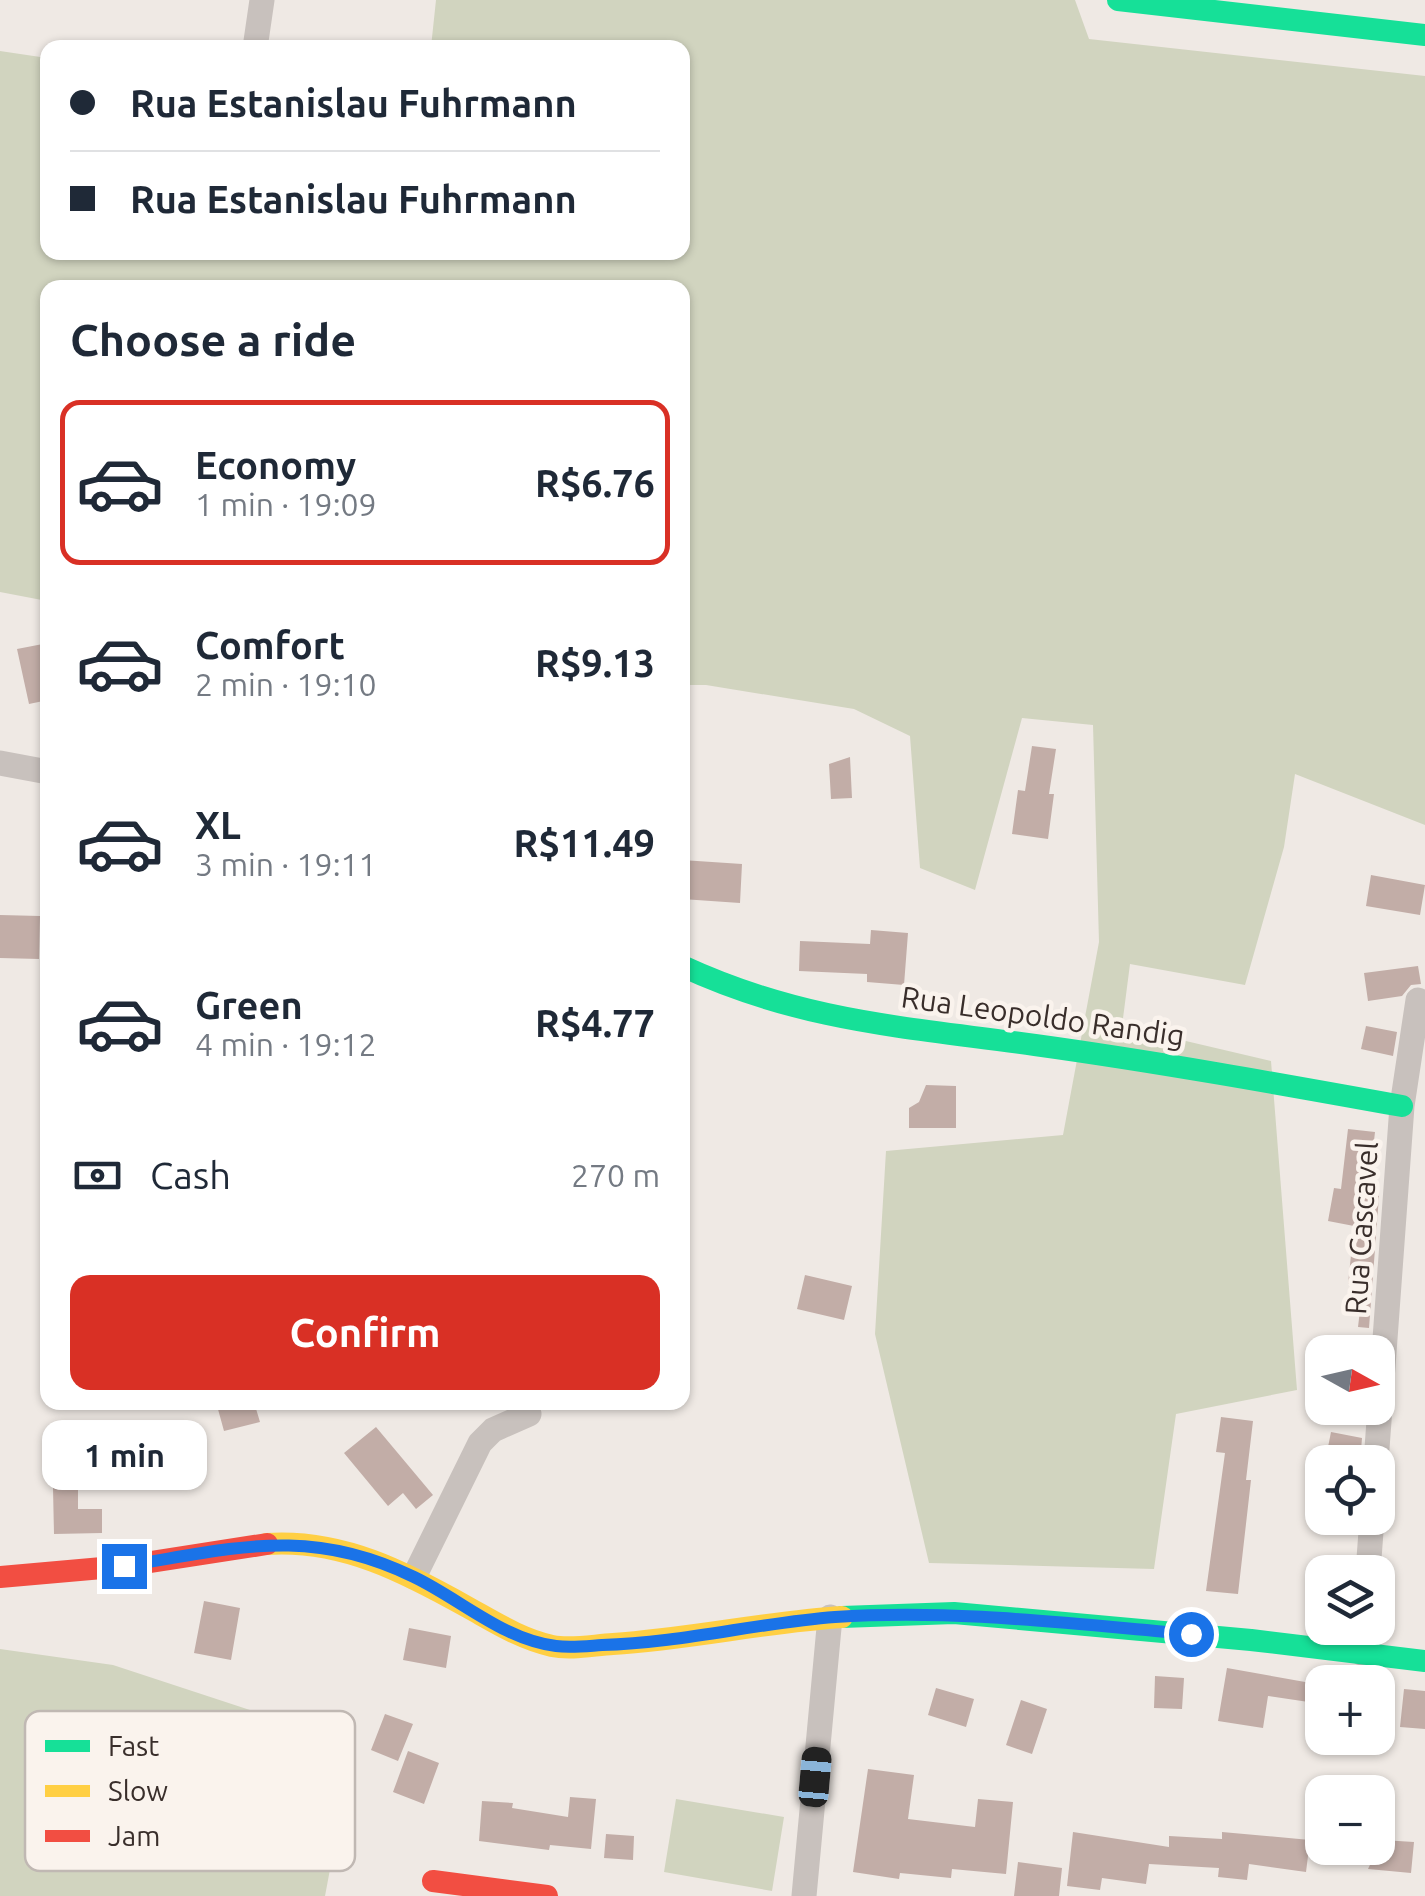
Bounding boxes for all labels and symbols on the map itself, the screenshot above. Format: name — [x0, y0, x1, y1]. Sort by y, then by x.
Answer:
street label: Rua Leopoldo Randig — [899, 979, 1187, 1053]
street label: Rua Cascavel — [1338, 1140, 1384, 1316]
north arrow — [1305, 1335, 1395, 1425]
callout: 1 min — [42, 1421, 206, 1491]
route end — [102, 1544, 147, 1589]
route start — [1169, 1612, 1214, 1657]
legend — [25, 1711, 355, 1871]
text: Fast — [108, 1730, 159, 1761]
car — [797, 1746, 833, 1808]
text: Slow — [108, 1775, 168, 1806]
text: Jam — [108, 1820, 160, 1851]

